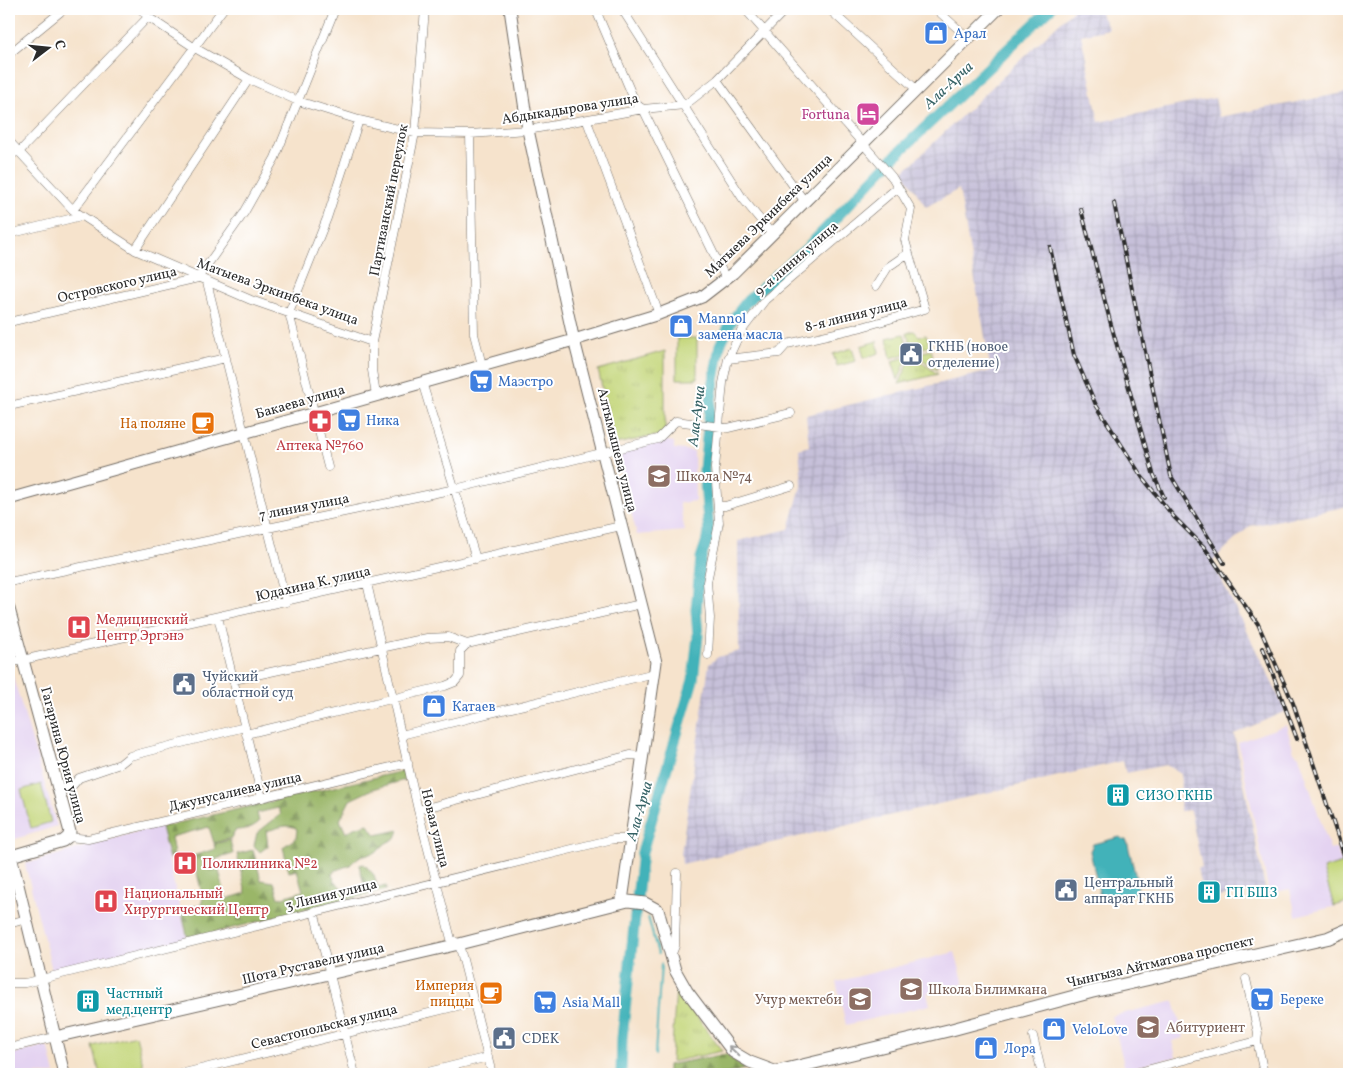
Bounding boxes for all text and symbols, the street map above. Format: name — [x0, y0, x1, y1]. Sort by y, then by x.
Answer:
shop icon: Арал — [923, 20, 949, 46]
north arrow — [22, 22, 72, 72]
place label: Арал — [954, 25, 987, 44]
text: С — [49, 38, 69, 52]
water label: Ала-Арча — [919, 58, 979, 115]
street label: Абдыкадырова улица — [500, 89, 640, 130]
hotel icon: Fortuna — [855, 101, 881, 127]
place label: Fortuna — [801, 106, 850, 125]
street label: Партизанский переулок — [365, 122, 414, 278]
street label: Матыева Эркинбека улица — [701, 150, 837, 282]
street label: 9-я линия улица — [751, 217, 843, 301]
street label: Матыева Эркинбека улица — [194, 254, 361, 331]
street label: Островского улица — [56, 262, 179, 308]
street label: 8-я линия улица — [803, 294, 910, 337]
place label: Mannol замена масла — [698, 310, 783, 345]
shop icon: Mannol замена масла — [668, 313, 694, 339]
place label: ГКНБ (новое отделение) — [928, 338, 1009, 373]
public building icon: ГКНБ (новое отделение) — [898, 341, 924, 367]
supermarket icon: Маэстро — [468, 368, 494, 394]
place label: Маэстро — [498, 373, 553, 392]
street label: Бакаева улица — [254, 381, 347, 424]
water label: Ала-Арча — [683, 384, 712, 449]
street label: Алтымышева улица — [592, 386, 641, 515]
supermarket icon: Ника — [336, 407, 362, 433]
pharmacy icon: Аптека №760 — [307, 408, 333, 434]
cafe icon: На поляне — [190, 410, 216, 436]
place label: Ника — [366, 412, 400, 431]
place label: На поляне — [120, 415, 186, 434]
place label: Аптека №760 — [276, 437, 364, 456]
school or university icon: Школа №74 — [646, 463, 672, 489]
place label: Школа №74 — [676, 468, 752, 487]
street label: 7 линия улица — [258, 489, 351, 526]
street label: Юдахина К. улица — [254, 562, 373, 607]
place label: Медицинский Центр Эргэнэ — [96, 611, 189, 646]
hospital icon: Медицинский Центр Эргэнэ — [66, 614, 92, 640]
place label: Чуйский областной суд — [202, 668, 294, 703]
public building icon: Чуйский областной суд — [171, 671, 197, 697]
street label: Гагарина Юрия улица — [35, 685, 90, 826]
shop icon: Катаев — [421, 693, 447, 719]
place label: Катаев — [452, 698, 496, 717]
street label: Джунусалиева улица — [167, 768, 304, 817]
water label: Ала-Арча — [622, 779, 659, 845]
building icon: СИЗО ГКНБ — [1105, 782, 1131, 808]
street label: Новая улица — [416, 787, 454, 870]
place label: СИЗО ГКНБ — [1136, 787, 1213, 806]
hospital icon: Поликлиника №2 — [172, 850, 198, 876]
place label: Поликлиника №2 — [202, 855, 318, 874]
place label: Центральный аппарат ГКНБ — [1084, 874, 1174, 909]
street label: 3 Линия улица — [284, 875, 379, 916]
public building icon: Центральный аппарат ГКНБ — [1053, 877, 1079, 903]
building icon: ГП БШЗ — [1196, 879, 1222, 905]
place label: ГП БШЗ — [1226, 884, 1277, 903]
place label: Национальный Хирургический Центр — [124, 885, 269, 920]
hospital icon: Национальный Хирургический Центр — [93, 888, 119, 914]
street label: Чынгыза Айтматова проспект — [1065, 932, 1256, 993]
street label: Шота Руставели улица — [240, 939, 386, 990]
school or university icon: Школа Билимкана — [898, 976, 924, 1002]
place label: Империя пиццы — [415, 977, 474, 1012]
cafe icon: Империя пиццы — [478, 980, 504, 1006]
place label: Школа Билимкана — [928, 981, 1047, 1000]
place label: Частный мед.центр — [106, 985, 172, 1020]
school or university icon: Учур мектеби — [847, 986, 873, 1012]
supermarket icon: Береке — [1249, 986, 1275, 1012]
building icon: Частный мед.центр — [75, 988, 101, 1014]
supermarket icon: Asia Mall — [532, 989, 558, 1015]
place label: Учур мектеби — [755, 991, 842, 1010]
place label: Береке — [1280, 991, 1324, 1010]
place label: Asia Mall — [562, 994, 620, 1013]
street label: Севастопольская улица — [249, 1000, 399, 1055]
school or university icon: Абитуриент — [1135, 1014, 1161, 1040]
shop icon: VeloLove — [1041, 1016, 1067, 1042]
place label: Абитуриент — [1166, 1019, 1245, 1038]
place label: VeloLove — [1072, 1021, 1128, 1040]
public building icon: CDEK — [491, 1025, 517, 1051]
place label: CDEK — [522, 1030, 560, 1049]
shop icon: Лора — [973, 1035, 999, 1061]
place label: Лора — [1004, 1040, 1036, 1059]
one-way arrow — [727, 1045, 740, 1057]

